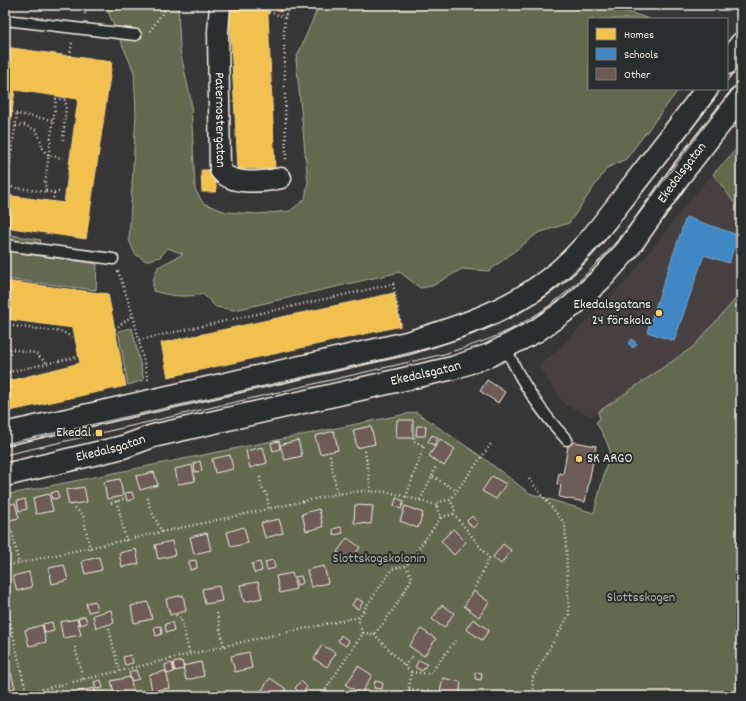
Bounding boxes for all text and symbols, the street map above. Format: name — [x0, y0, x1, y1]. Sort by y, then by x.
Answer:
legend — [588, 18, 728, 90]
text: Homes — [624, 27, 654, 44]
text: Schools — [624, 47, 658, 64]
text: Other — [624, 67, 651, 84]
street label: Paternostergatan — [209, 72, 230, 168]
street label: Ekedalsgatan — [653, 138, 712, 208]
place label: Ekedalsgatans 24 förskola — [574, 295, 651, 331]
marker: Ekedalsgatans 24 förskola — [654, 308, 664, 318]
street label: Ekedalsgatan — [389, 356, 464, 392]
place label: Ekedal — [56, 423, 92, 443]
marker: Ekedal — [94, 428, 104, 438]
street label: Ekedalsgatan — [74, 430, 149, 468]
place label: SK ARGO — [587, 449, 632, 469]
marker: SK ARGO — [574, 454, 584, 464]
park label: Slottskogskolonin — [333, 549, 426, 569]
park label: Slottsskogen — [607, 588, 675, 608]

